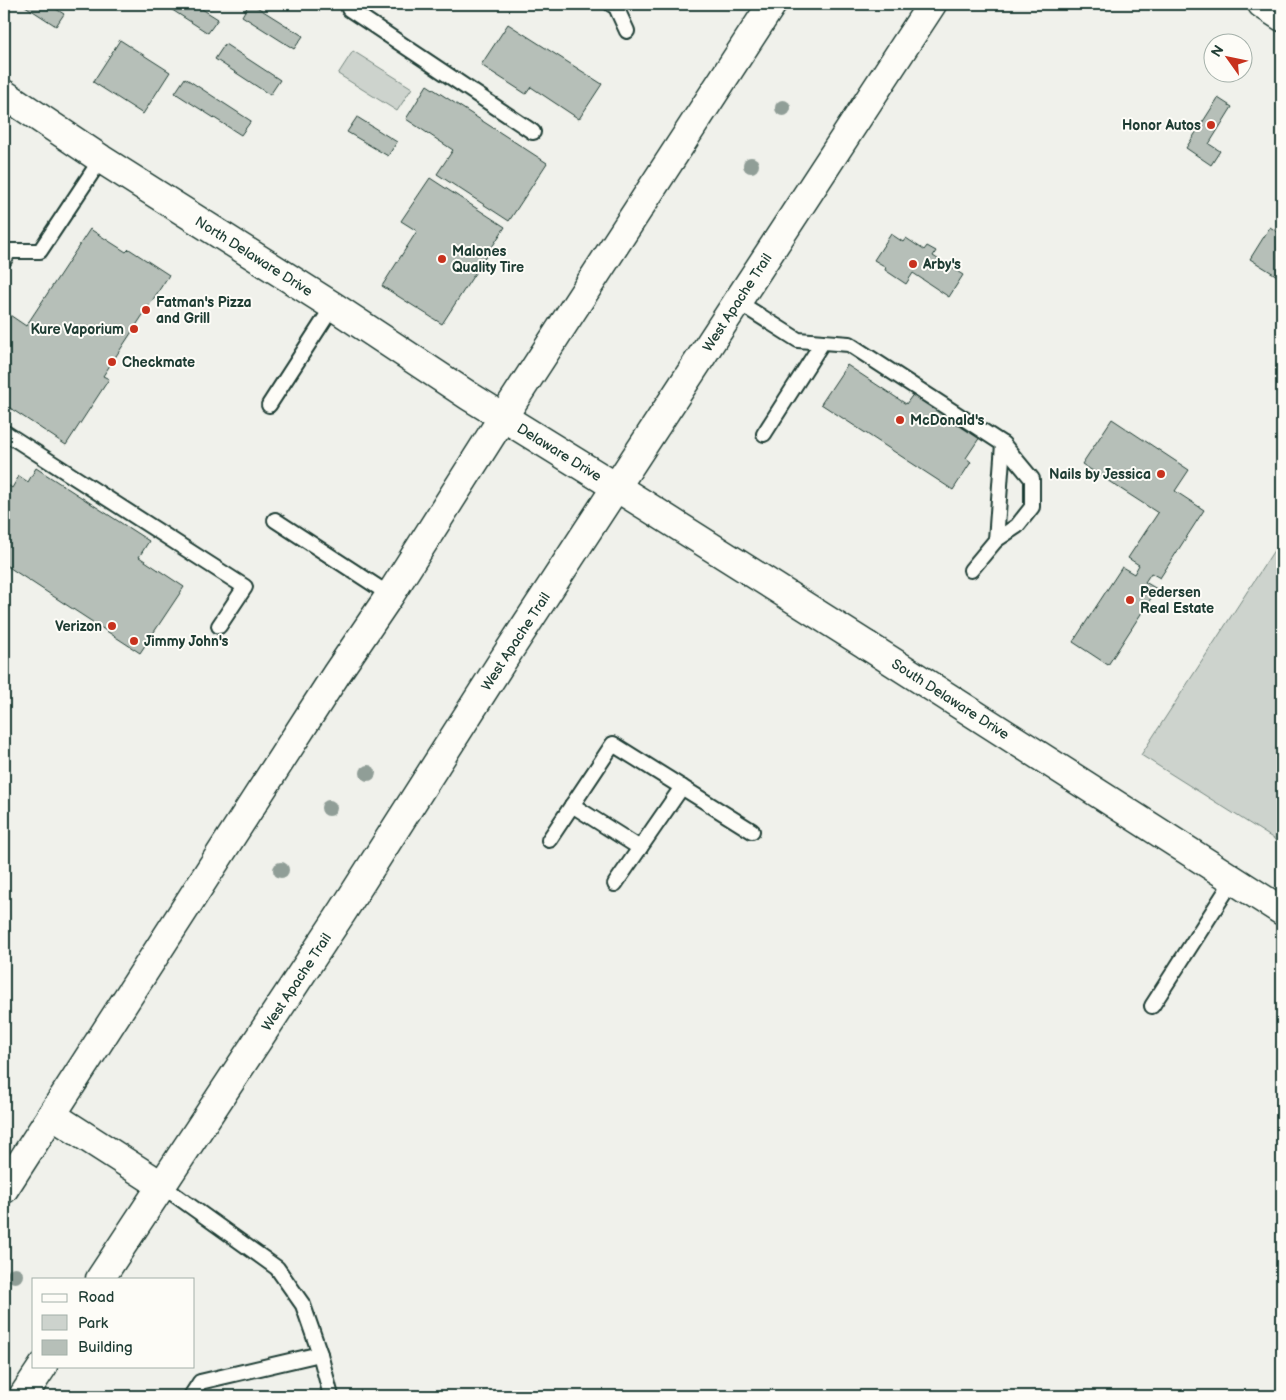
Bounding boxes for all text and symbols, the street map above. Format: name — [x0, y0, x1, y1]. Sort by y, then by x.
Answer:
north arrow — [1204, 32, 1254, 82]
text: N — [1208, 42, 1228, 60]
place label: Honor Autos — [1122, 117, 1201, 134]
marker: Honor Autos — [1205, 119, 1217, 131]
street label: North Delaware Drive — [192, 212, 316, 300]
place label: Malones Quality Tire — [452, 243, 524, 276]
street label: West Apache Trail — [699, 250, 775, 355]
marker: Malones Quality Tire — [436, 253, 448, 265]
place label: Arby's — [922, 256, 961, 273]
marker: Arby's — [907, 258, 919, 270]
place label: Fatman's Pizza and Grill — [156, 294, 251, 327]
marker: Fatman's Pizza and Grill — [140, 304, 152, 316]
place label: Kure Vaporium — [30, 321, 124, 338]
marker: Kure Vaporium — [128, 323, 140, 335]
place label: Checkmate — [122, 354, 195, 371]
marker: Checkmate — [106, 356, 118, 368]
place label: McDonald's — [910, 412, 985, 429]
marker: McDonald's — [894, 414, 906, 426]
street label: Delaware Drive — [514, 419, 605, 485]
place label: Nails by Jessica — [1049, 466, 1151, 483]
marker: Nails by Jessica — [1155, 468, 1167, 480]
place label: Pedersen Real Estate — [1140, 584, 1214, 617]
street label: West Apache Trail — [477, 589, 553, 694]
marker: Pedersen Real Estate — [1124, 594, 1136, 606]
place label: Verizon — [55, 618, 102, 635]
marker: Verizon — [106, 620, 118, 632]
place label: Jimmy John's — [144, 633, 228, 650]
marker: Jimmy John's — [128, 635, 140, 647]
street label: South Delaware Drive — [889, 655, 1013, 743]
street label: West Apache Trail — [258, 930, 335, 1034]
legend — [32, 1278, 195, 1368]
text: Road — [78, 1288, 114, 1307]
text: Park — [78, 1314, 109, 1333]
text: Building — [78, 1338, 133, 1357]

